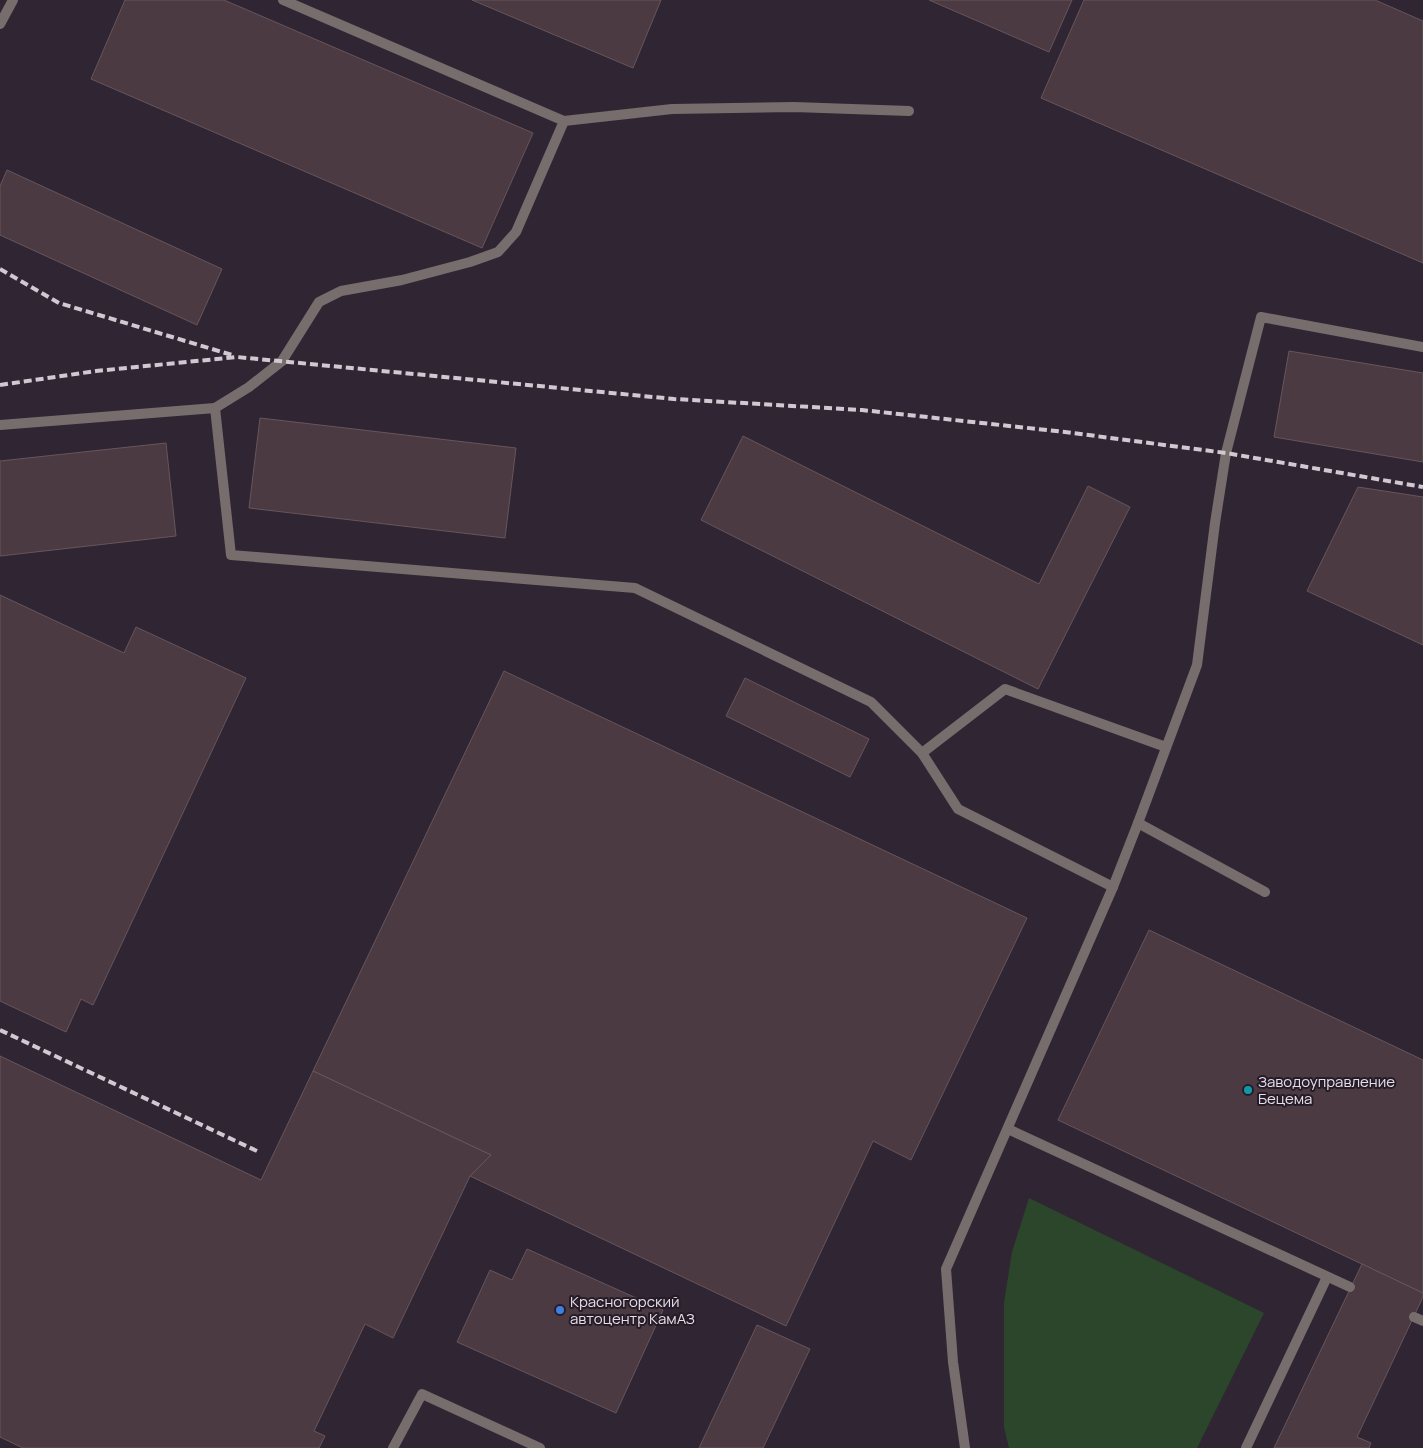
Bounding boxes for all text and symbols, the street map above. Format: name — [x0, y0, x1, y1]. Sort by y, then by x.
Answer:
place label: Заводоуправление Бецема — [1258, 1071, 1395, 1109]
marker: Заводоуправление Бецема — [1242, 1084, 1254, 1096]
place label: Красногорский автоцентр КамАЗ — [570, 1291, 695, 1329]
marker: Красногорский автоцентр КамАЗ — [554, 1304, 566, 1316]

